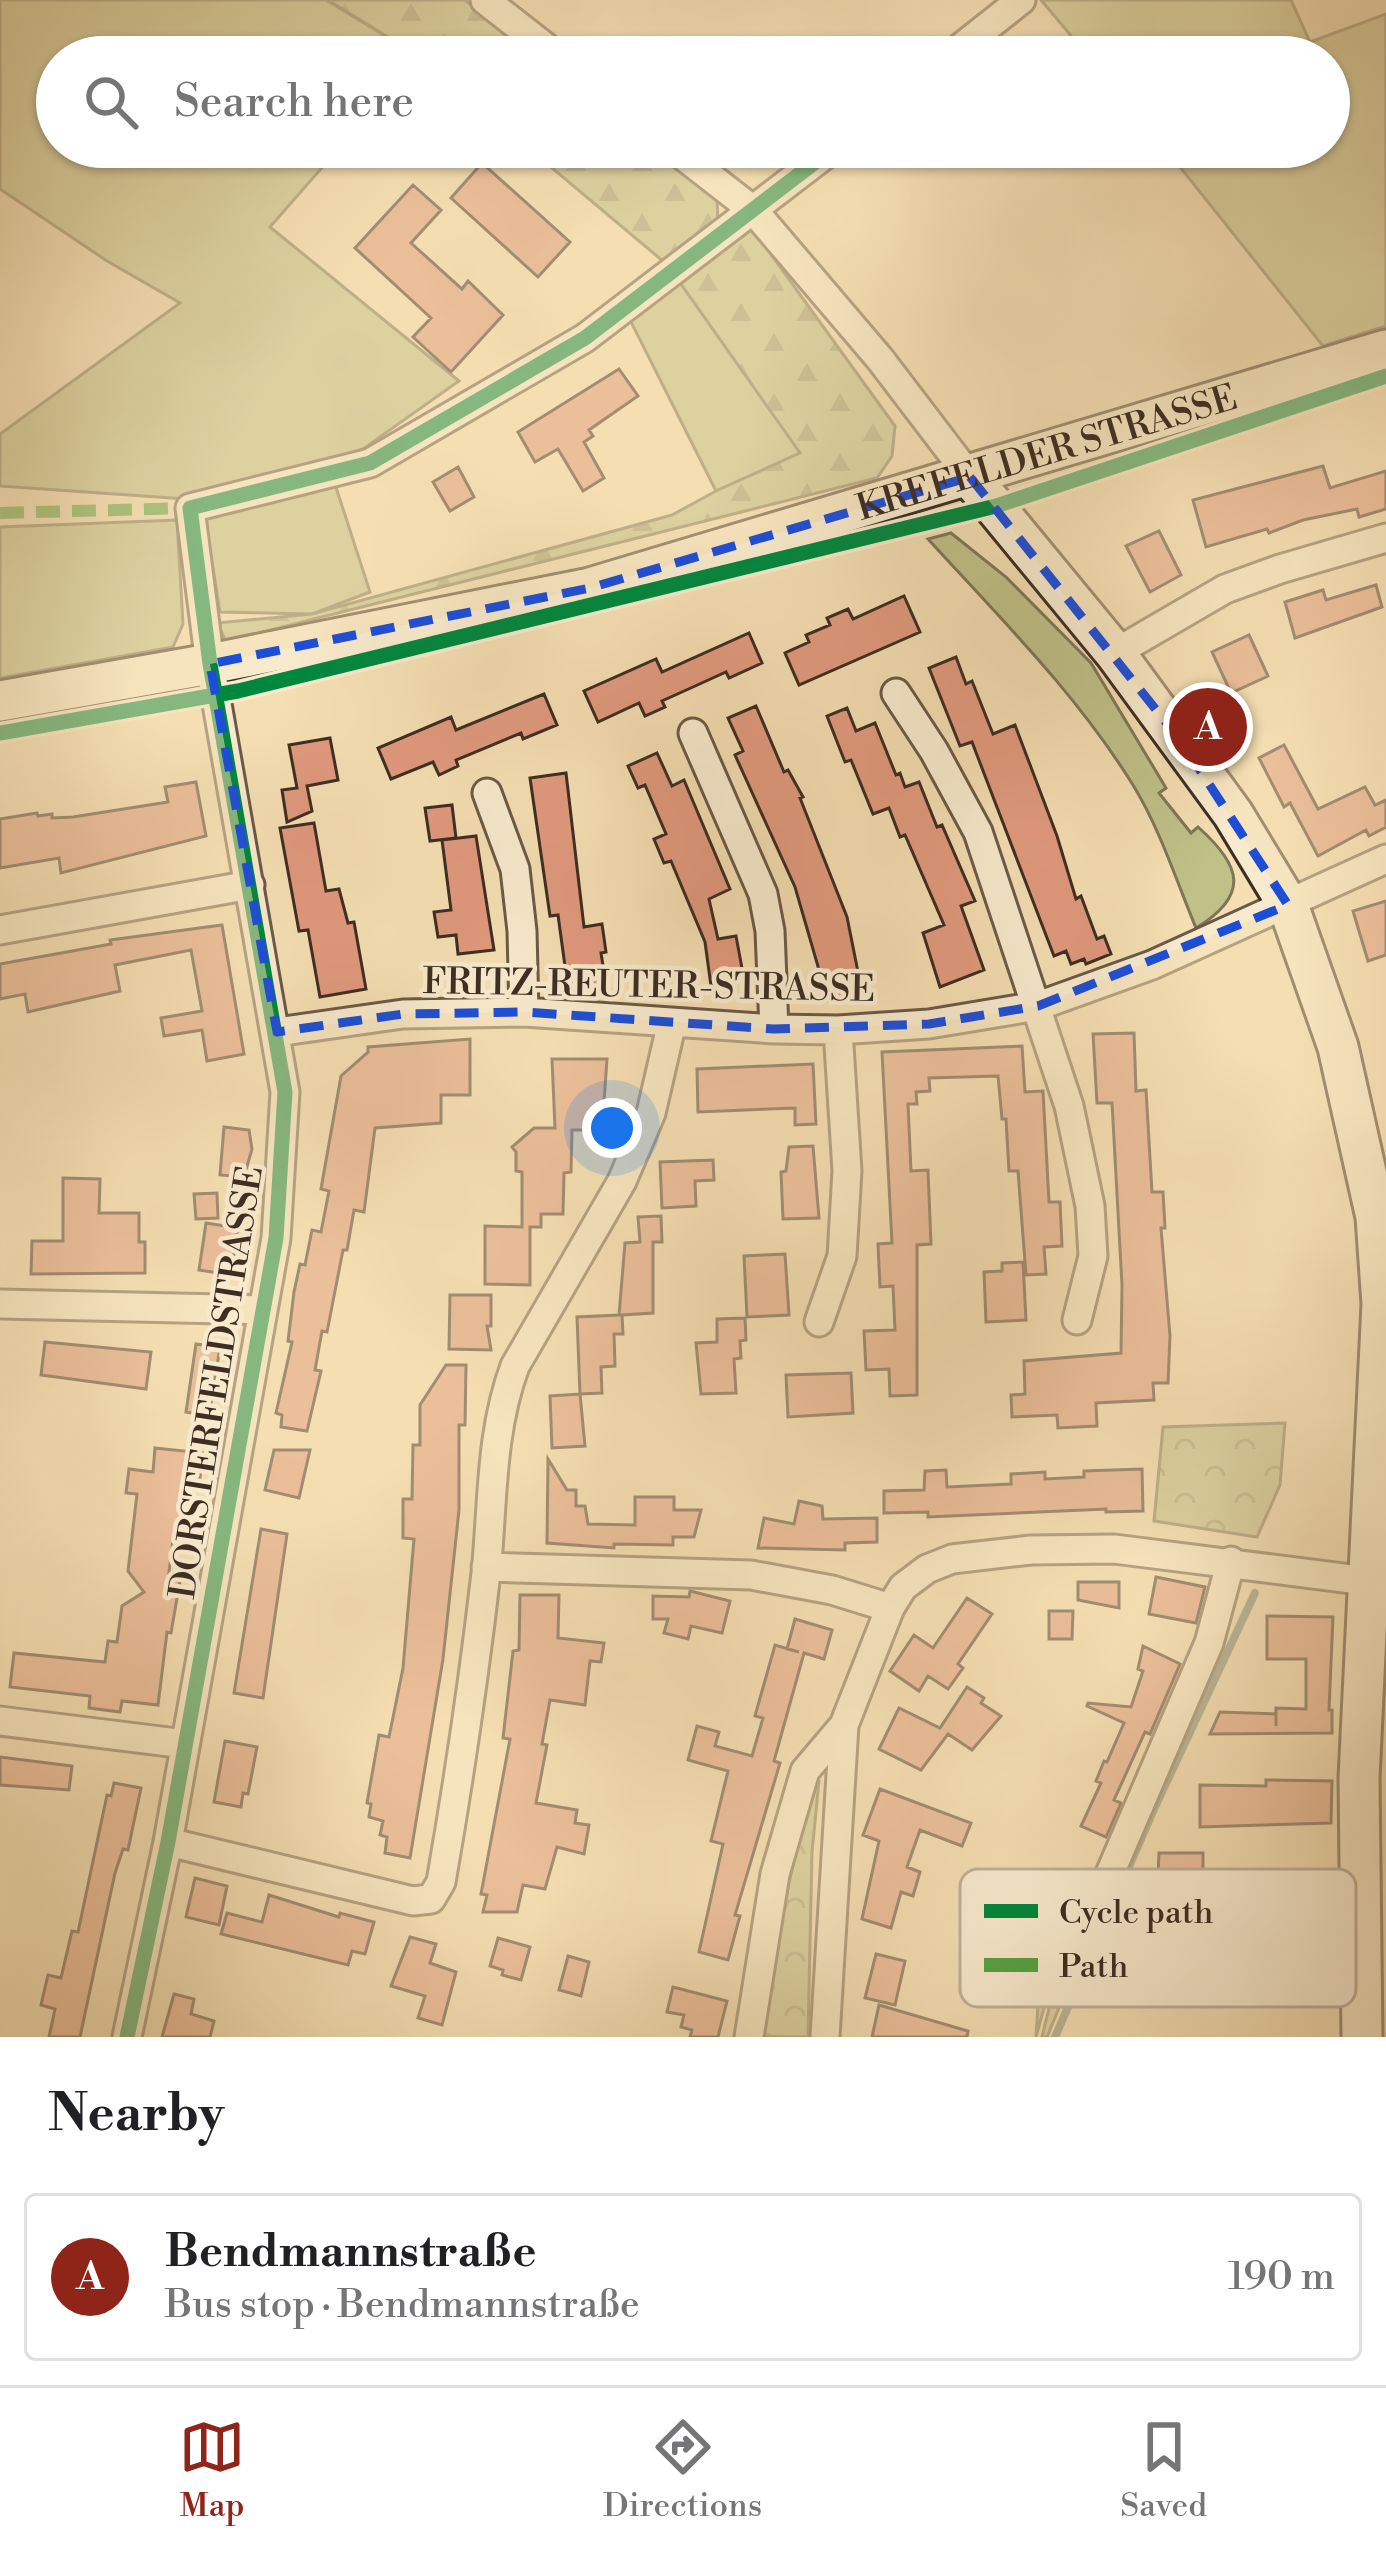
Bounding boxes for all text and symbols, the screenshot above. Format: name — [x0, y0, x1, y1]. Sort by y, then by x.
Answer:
search box — [36, 36, 1350, 168]
icon: search — [78, 69, 144, 135]
text: Search here — [174, 74, 414, 131]
street label: KREFELDER STRASSE — [851, 376, 1243, 532]
pin: A — [1169, 682, 1247, 772]
street label: FRITZ-REUTER-STRASSE — [422, 960, 876, 1013]
your location — [582, 1098, 642, 1158]
street label: DORSTERFELDSTRASSE — [161, 1163, 274, 1602]
legend — [960, 1869, 1356, 2007]
text: Cycle path — [1059, 1893, 1213, 1934]
text: Path — [1059, 1947, 1128, 1988]
text: Nearby — [48, 2083, 224, 2147]
text: Bendmannstraße — [165, 2224, 536, 2281]
text: A — [76, 2253, 104, 2302]
text: 190 m — [1228, 2253, 1335, 2302]
text: Bus stop · Bendmannstraße — [165, 2281, 640, 2330]
tab: Map — [179, 2414, 245, 2527]
tab: Directions — [603, 2414, 762, 2527]
tab: Saved — [1120, 2414, 1207, 2527]

